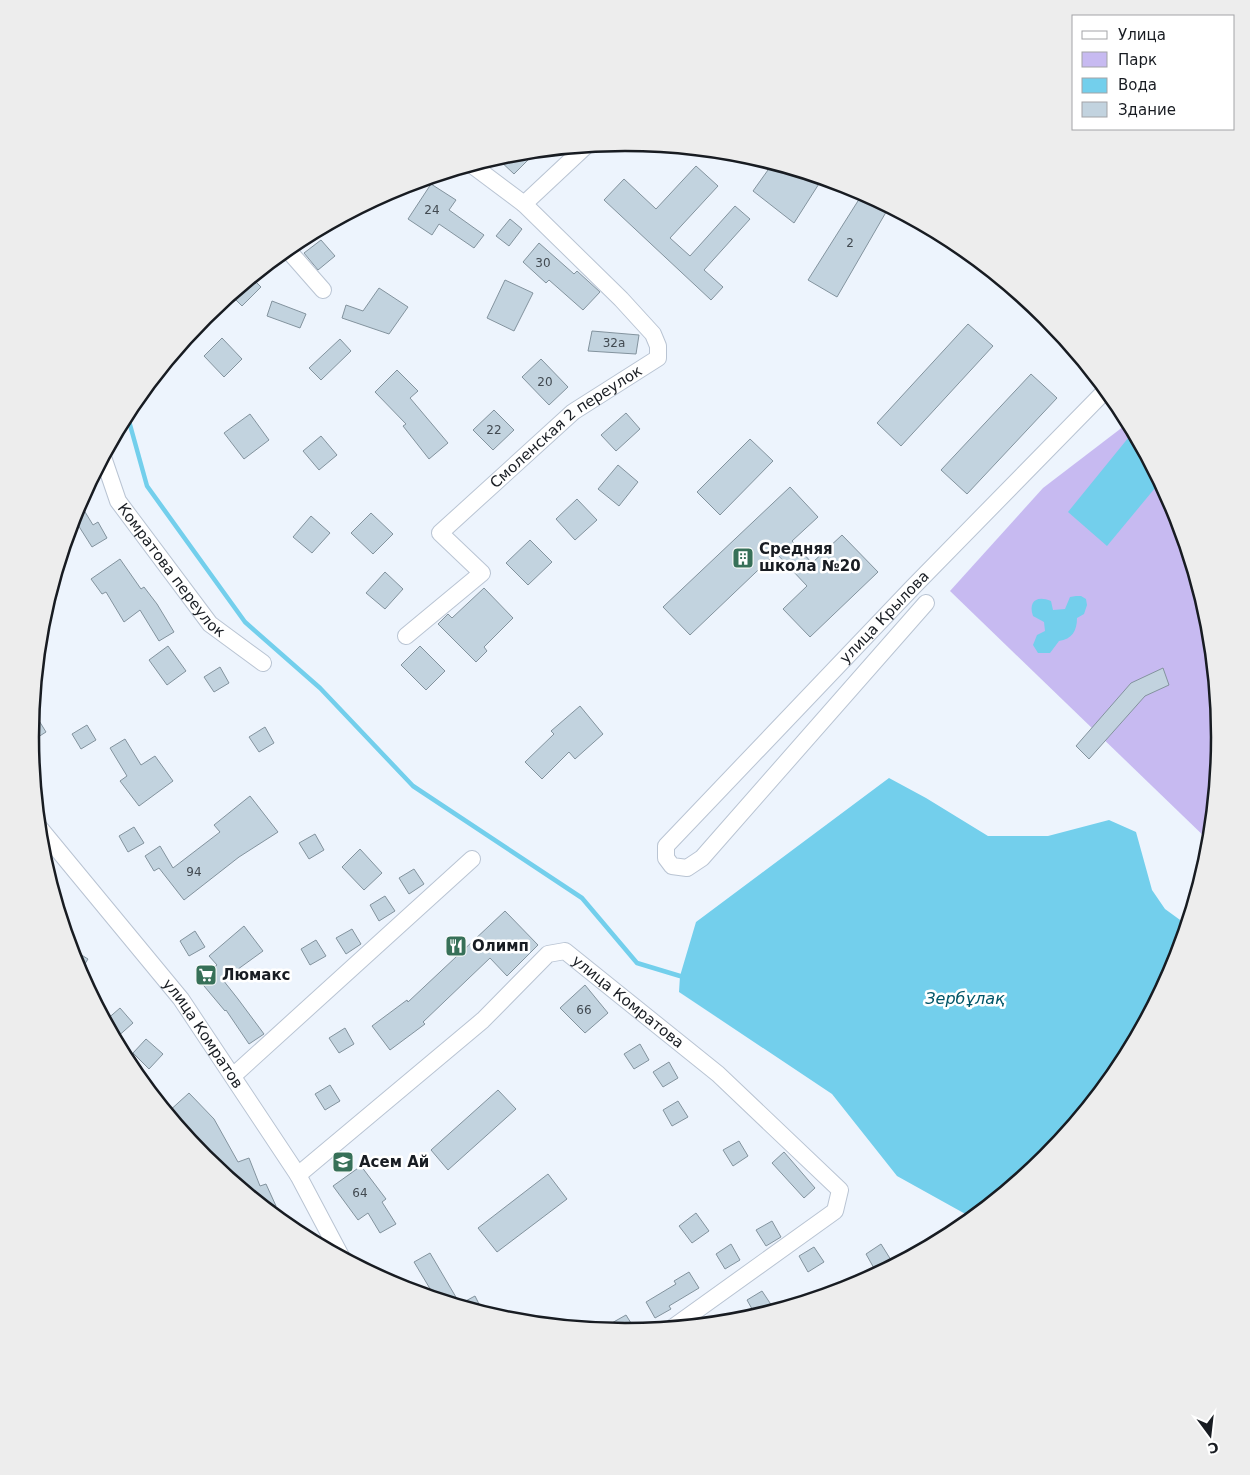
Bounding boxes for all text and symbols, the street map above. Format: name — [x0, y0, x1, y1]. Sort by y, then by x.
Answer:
legend — [1072, 15, 1235, 130]
text: Улица — [1118, 26, 1166, 44]
text: Парк — [1118, 51, 1157, 69]
text: Вода — [1118, 76, 1157, 94]
text: Здание — [1118, 101, 1176, 119]
house number: 24 — [424, 203, 440, 217]
house number: 2 — [846, 236, 854, 250]
house number: 30 — [535, 256, 551, 270]
house number: 32а — [603, 336, 625, 350]
street label: Смоленская 2 переулок — [486, 362, 645, 492]
house number: 20 — [537, 375, 553, 389]
house number: 22 — [486, 423, 502, 437]
street label: Комратова переулок — [114, 500, 229, 641]
place label: Средняя школа №20 — [759, 540, 861, 575]
building icon: Средняя школа №20 — [731, 546, 755, 570]
street label: улица Крылова — [836, 567, 933, 667]
house number: 94 — [186, 865, 202, 879]
restaurant icon: Олимп — [444, 934, 468, 958]
place label: Олимп — [472, 937, 529, 955]
street label: улица Комратова — [568, 951, 687, 1052]
supermarket icon: Люмакс — [194, 963, 218, 987]
place label: Люмакс — [222, 966, 291, 984]
street label: улица Комратов — [159, 975, 247, 1092]
water label: Зербұлақ — [925, 989, 1005, 1008]
house number: 66 — [576, 1003, 592, 1017]
school or university icon: Асем Ай — [331, 1150, 355, 1174]
place label: Асем Ай — [359, 1153, 429, 1171]
house number: 64 — [352, 1186, 368, 1200]
north arrow — [1185, 1410, 1235, 1460]
text: С — [1206, 1438, 1220, 1457]

